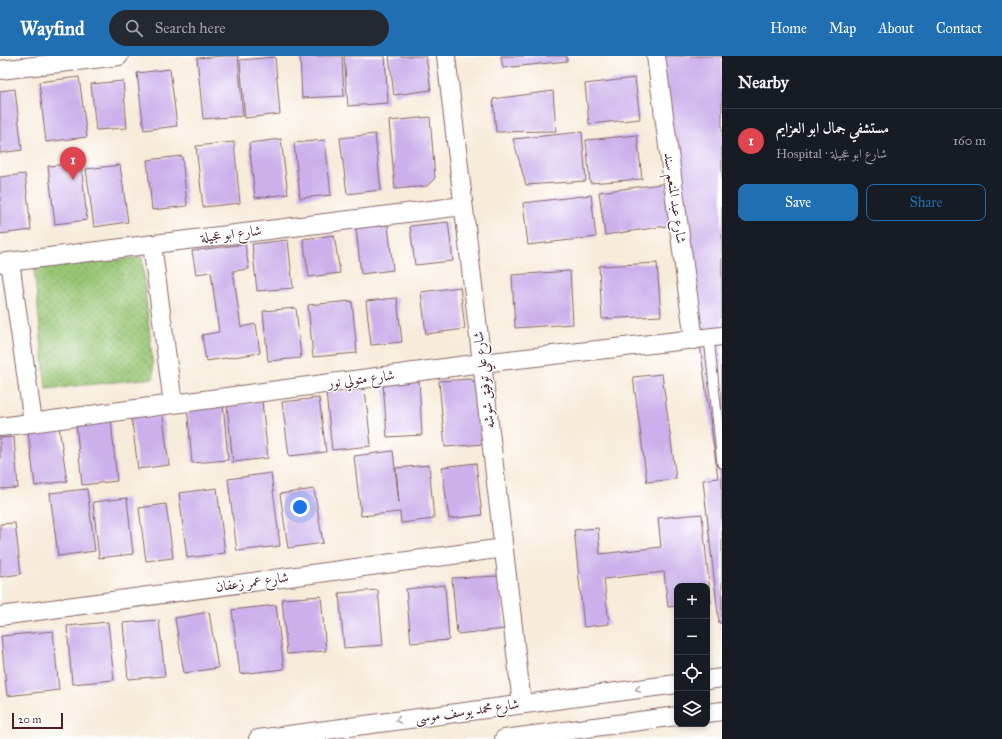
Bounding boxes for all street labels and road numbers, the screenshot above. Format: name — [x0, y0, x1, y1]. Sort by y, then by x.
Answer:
street label: شارع عبد المنعم سند — [655, 151, 690, 245]
street label: شارع ابو عجيلة — [199, 222, 263, 249]
street label: شارع علي توفيق شوشه — [470, 330, 502, 430]
street label: شارع متولي نور — [325, 366, 396, 395]
street label: شارع عمر زعفان — [214, 568, 290, 599]
street label: شارع محمد يوسف موسى — [414, 695, 521, 730]

